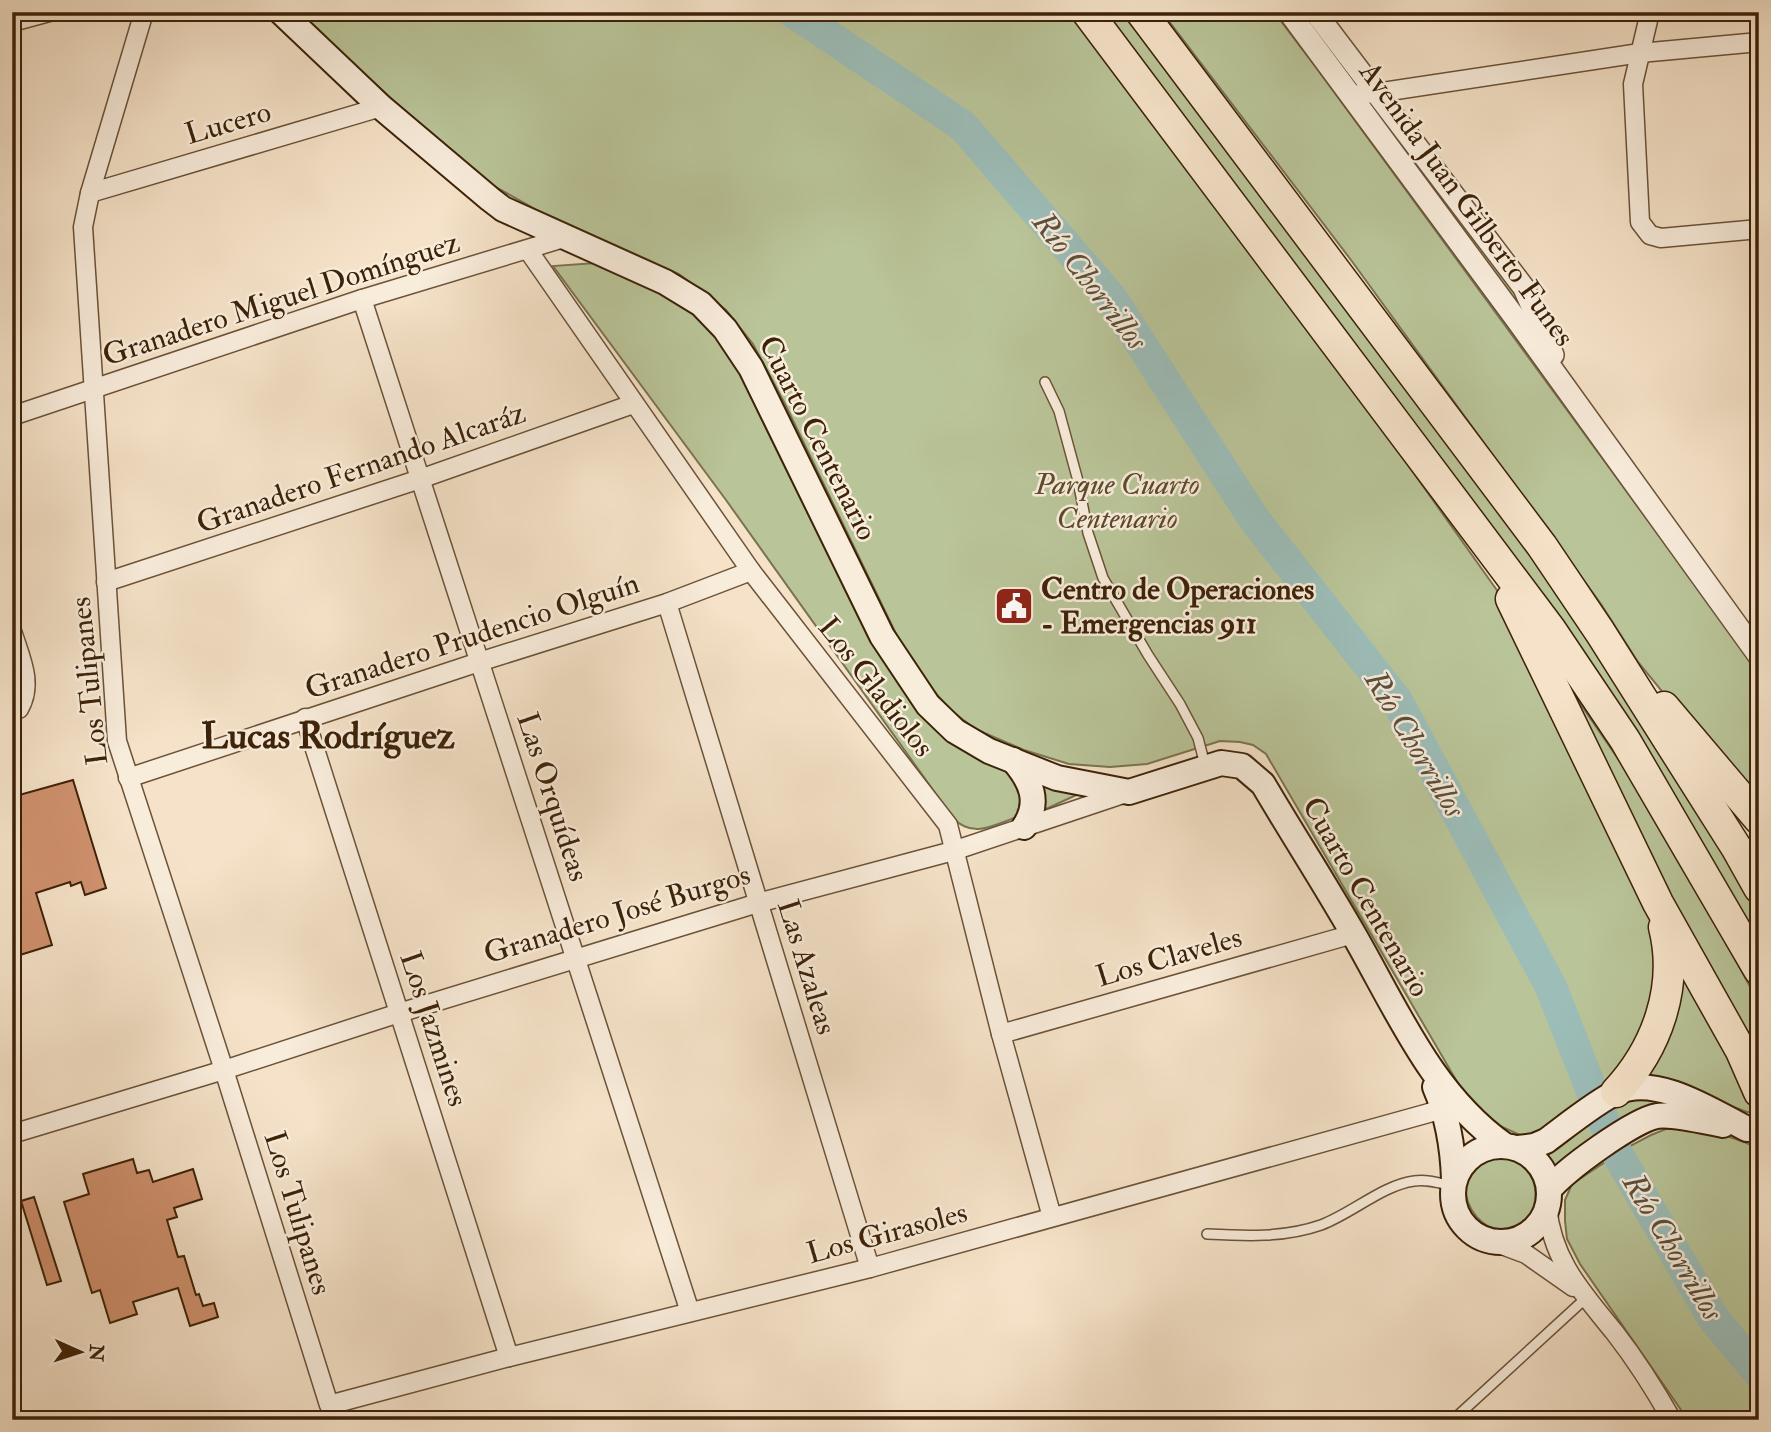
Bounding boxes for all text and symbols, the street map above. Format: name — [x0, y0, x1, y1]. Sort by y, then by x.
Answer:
street label: Avenida Juan Gilberto Funes — [1351, 54, 1583, 354]
street label: Lucero — [181, 93, 275, 153]
water label: Río Chorrillos — [1023, 203, 1157, 359]
street label: Granadero Miguel Domínguez — [98, 224, 464, 374]
street label: Cuarto Centenario — [751, 330, 885, 546]
street label: Granadero Fernando Alcaráz — [192, 394, 530, 542]
park label: Parque Cuarto Centenario — [1033, 466, 1200, 537]
street label: Granadero Prudencio Olguín — [300, 564, 644, 708]
place label: Centro de Operaciones - Emergencias 911 — [1041, 571, 1314, 642]
public building icon: Centro de Operaciones - Emergencias 911 — [993, 585, 1035, 627]
street label: Los Tulipanes — [62, 595, 116, 767]
street label: Los Gladiolos — [810, 610, 942, 764]
water label: Río Chorrillos — [1355, 662, 1475, 826]
street label: Las Orquídeas — [508, 708, 598, 886]
district label: Lucas Rodríguez — [201, 713, 455, 760]
street label: Cuarto Centenario — [1294, 791, 1438, 1003]
street label: Granadero José Burgos — [479, 856, 755, 972]
street label: Las Azaleas — [769, 895, 845, 1039]
street label: Los Claveles — [1092, 919, 1246, 995]
street label: Los Jazmines — [392, 947, 476, 1111]
street label: Los Tulipanes — [256, 1127, 340, 1299]
water label: Río Chorrillos — [1613, 1165, 1733, 1329]
street label: Los Girasoles — [803, 1194, 971, 1272]
north arrow — [46, 1316, 116, 1386]
text: N — [83, 1343, 108, 1363]

